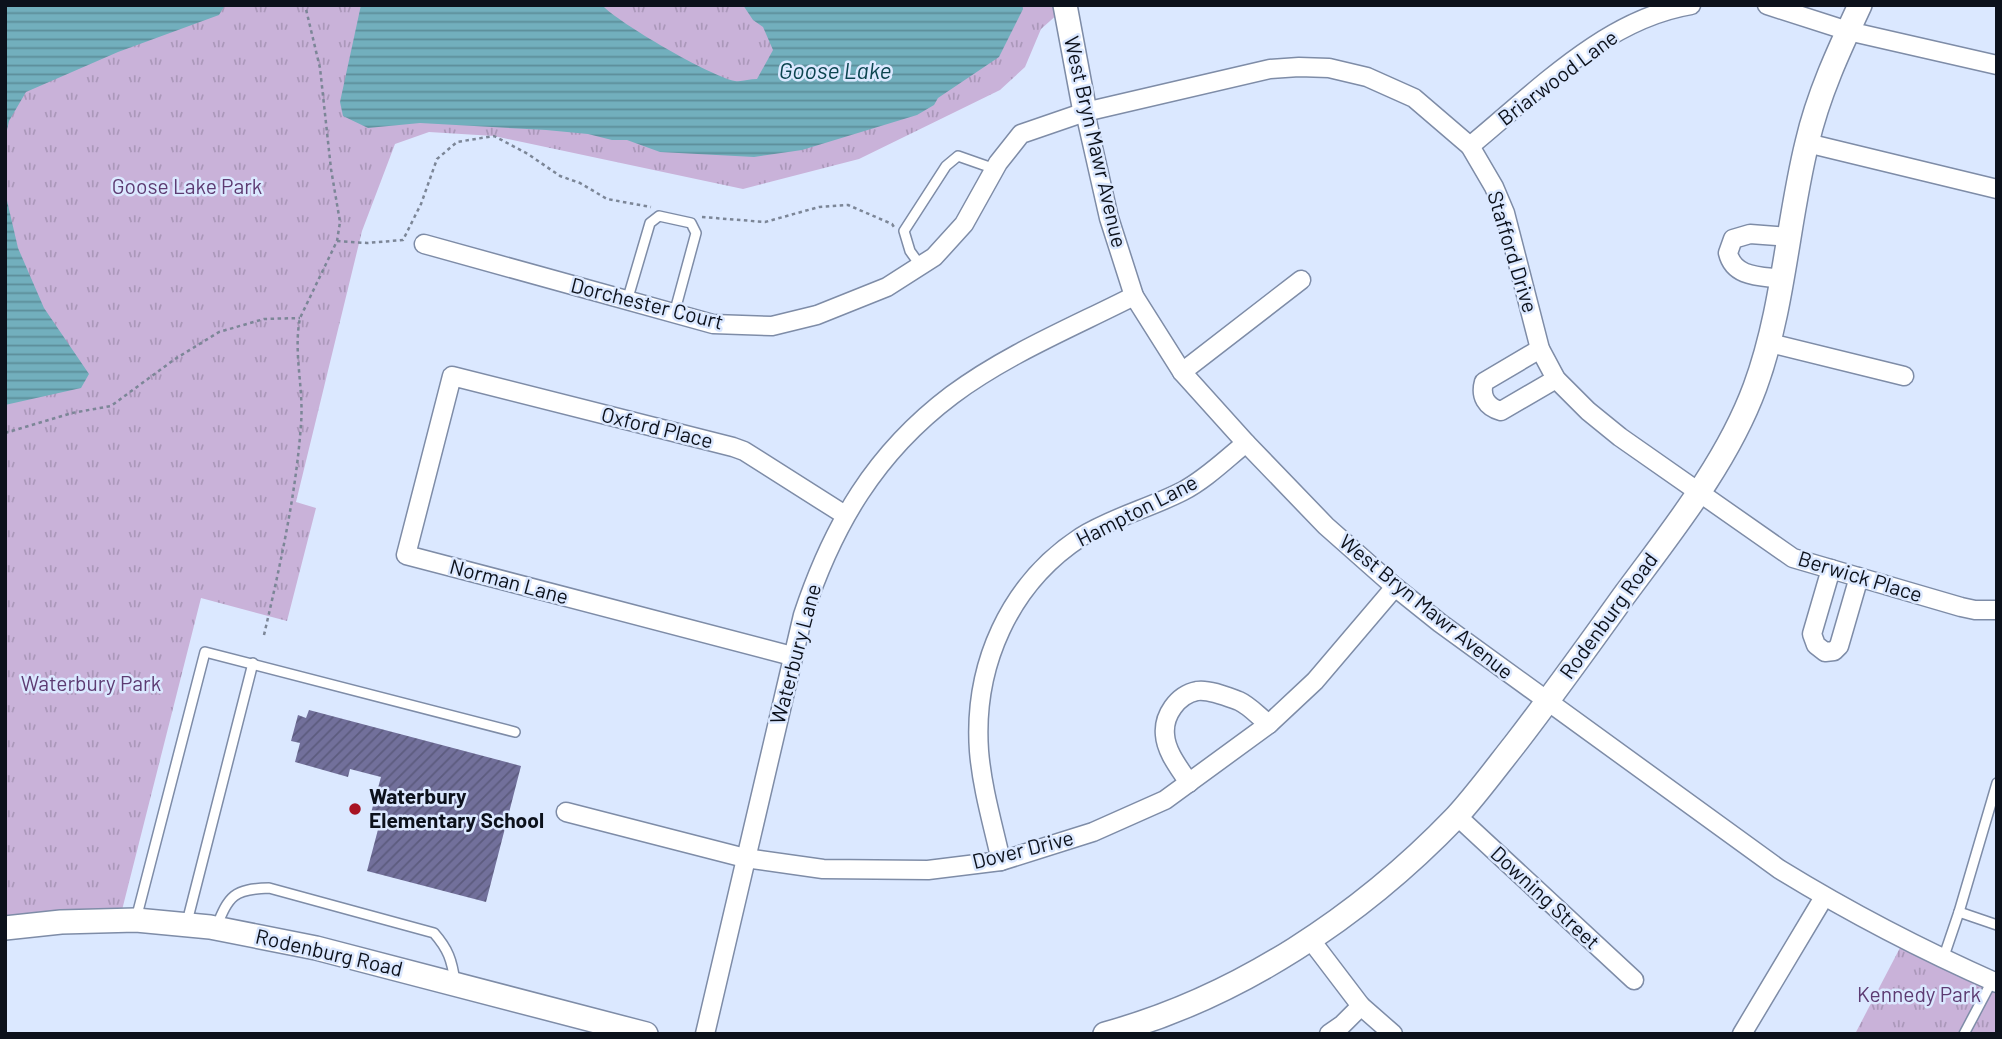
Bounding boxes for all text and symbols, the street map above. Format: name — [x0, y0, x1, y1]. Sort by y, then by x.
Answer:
street label: Briarwood Lane — [1492, 24, 1622, 130]
street label: West Bryn Mawr Avenue — [1060, 33, 1133, 250]
water label: Goose Lake — [779, 56, 891, 84]
park label: Goose Lake Park — [112, 173, 262, 198]
street label: Stafford Drive — [1483, 188, 1544, 315]
street label: Dorchester Court — [568, 271, 726, 334]
street label: Oxford Place — [599, 401, 716, 452]
street label: Hampton Lane — [1072, 468, 1201, 551]
street label: West Bryn Mawr Avenue — [1335, 528, 1519, 684]
street label: Berwick Place — [1795, 545, 1926, 606]
street label: Rodenburg Road — [1554, 547, 1662, 683]
street label: Norman Lane — [447, 553, 572, 608]
street label: Waterbury Lane — [764, 581, 825, 726]
park label: Waterbury Park — [21, 670, 161, 695]
place label: Waterbury Elementary School — [369, 783, 544, 832]
marker: Waterbury Elementary School — [347, 801, 363, 817]
street label: Dover Drive — [969, 824, 1076, 873]
street label: Downing Street — [1486, 840, 1606, 954]
street label: Rodenburg Road — [253, 922, 405, 981]
park label: Kennedy Park — [1857, 981, 1981, 1006]

